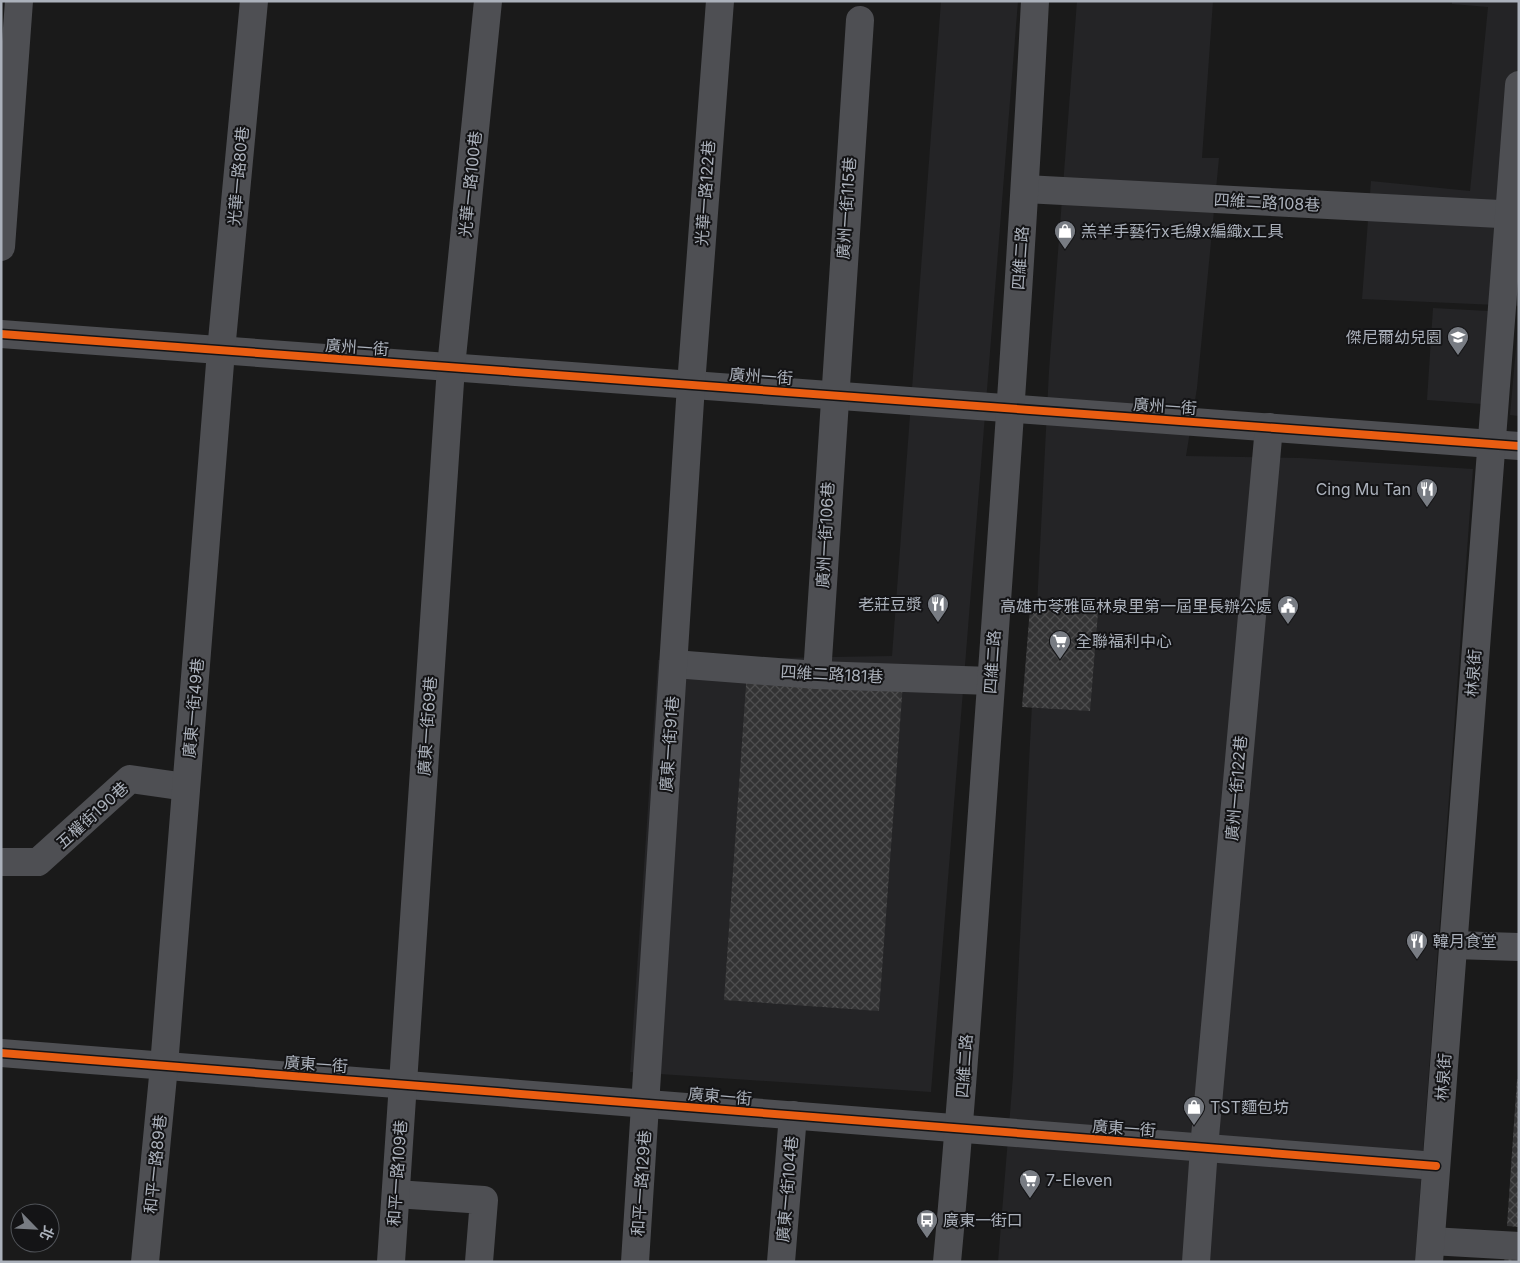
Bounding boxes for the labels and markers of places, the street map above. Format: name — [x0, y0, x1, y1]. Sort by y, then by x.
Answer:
shop icon: 羔羊手藝行x毛線x編織x工具 — [1053, 219, 1077, 250]
place label: 羔羊手藝行x毛線x編織x工具 — [1081, 221, 1283, 241]
school or university icon: 傑尼爾幼兒園 — [1446, 325, 1470, 356]
place label: 傑尼爾幼兒園 — [1346, 327, 1442, 347]
restaurant icon: Cing Mu Tan — [1415, 477, 1439, 508]
place label: Cing Mu Tan — [1316, 479, 1411, 499]
restaurant icon: 老莊豆漿 — [926, 592, 950, 623]
place label: 老莊豆漿 — [858, 594, 922, 614]
public building icon: 高雄市苓雅區林泉里第一屆里長辦公處 — [1276, 594, 1300, 625]
place label: 高雄市苓雅區林泉里第一屆里長辦公處 — [1000, 596, 1272, 616]
supermarket icon: 全聯福利中心 — [1048, 629, 1072, 660]
place label: 全聯福利中心 — [1076, 631, 1172, 651]
restaurant icon: 韓月食堂 — [1405, 929, 1429, 960]
place label: 韓月食堂 — [1433, 931, 1497, 951]
shop icon: TST麵包坊 — [1182, 1095, 1206, 1126]
place label: TST麵包坊 — [1210, 1097, 1289, 1117]
supermarket icon: 7-Eleven — [1018, 1168, 1042, 1199]
place label: 7-Eleven — [1046, 1170, 1112, 1190]
bus stop icon: 廣東一街口 — [915, 1208, 939, 1239]
place label: 廣東一街口 — [943, 1210, 1023, 1230]

